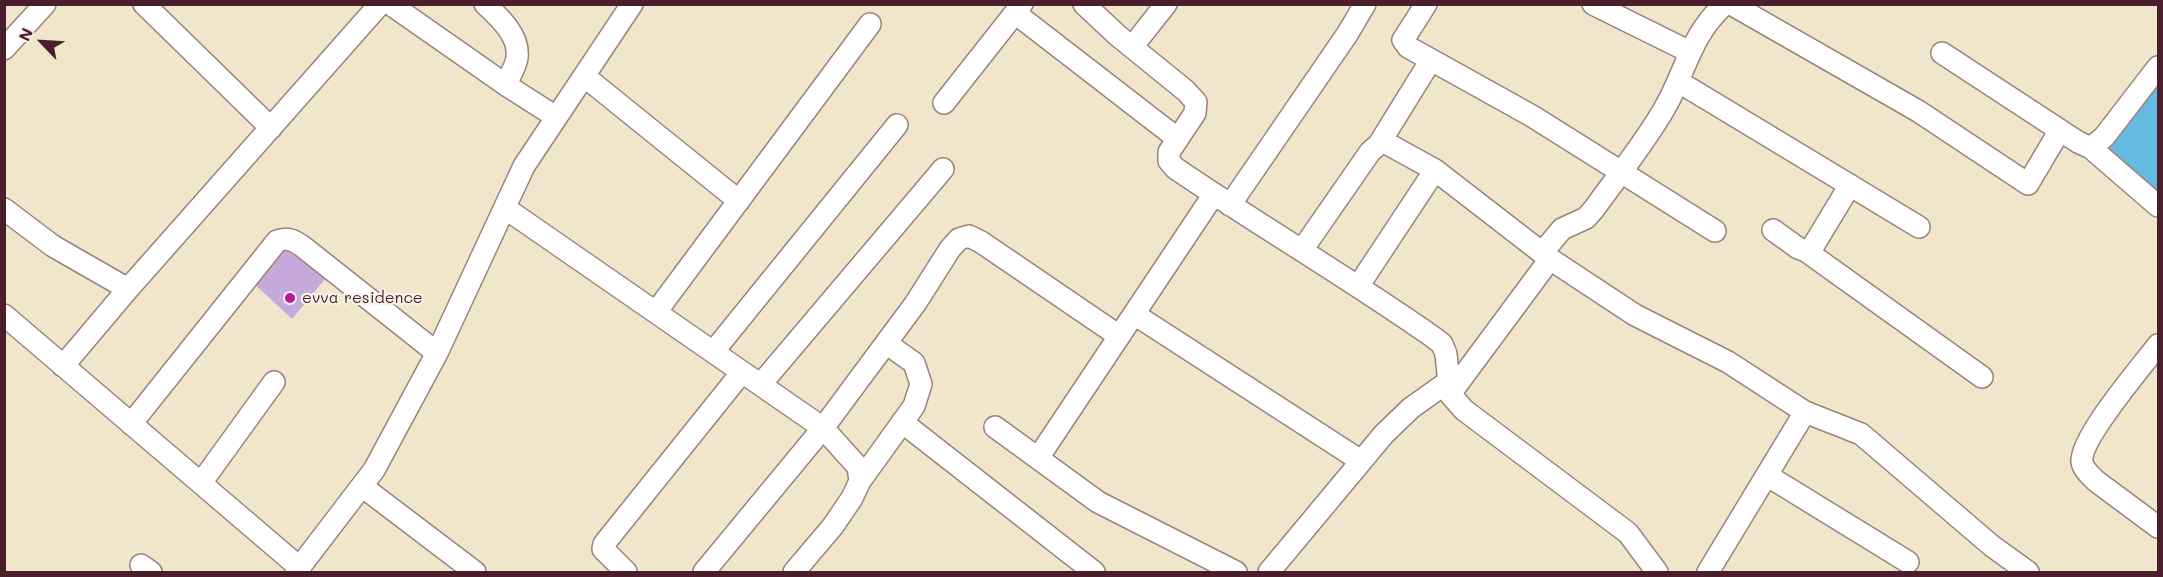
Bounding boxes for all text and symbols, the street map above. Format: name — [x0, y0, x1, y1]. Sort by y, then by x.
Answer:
north arrow — [12, 12, 72, 72]
text: N — [13, 24, 37, 44]
place label: evva residence — [302, 288, 423, 308]
marker: evva residence — [283, 291, 297, 305]

